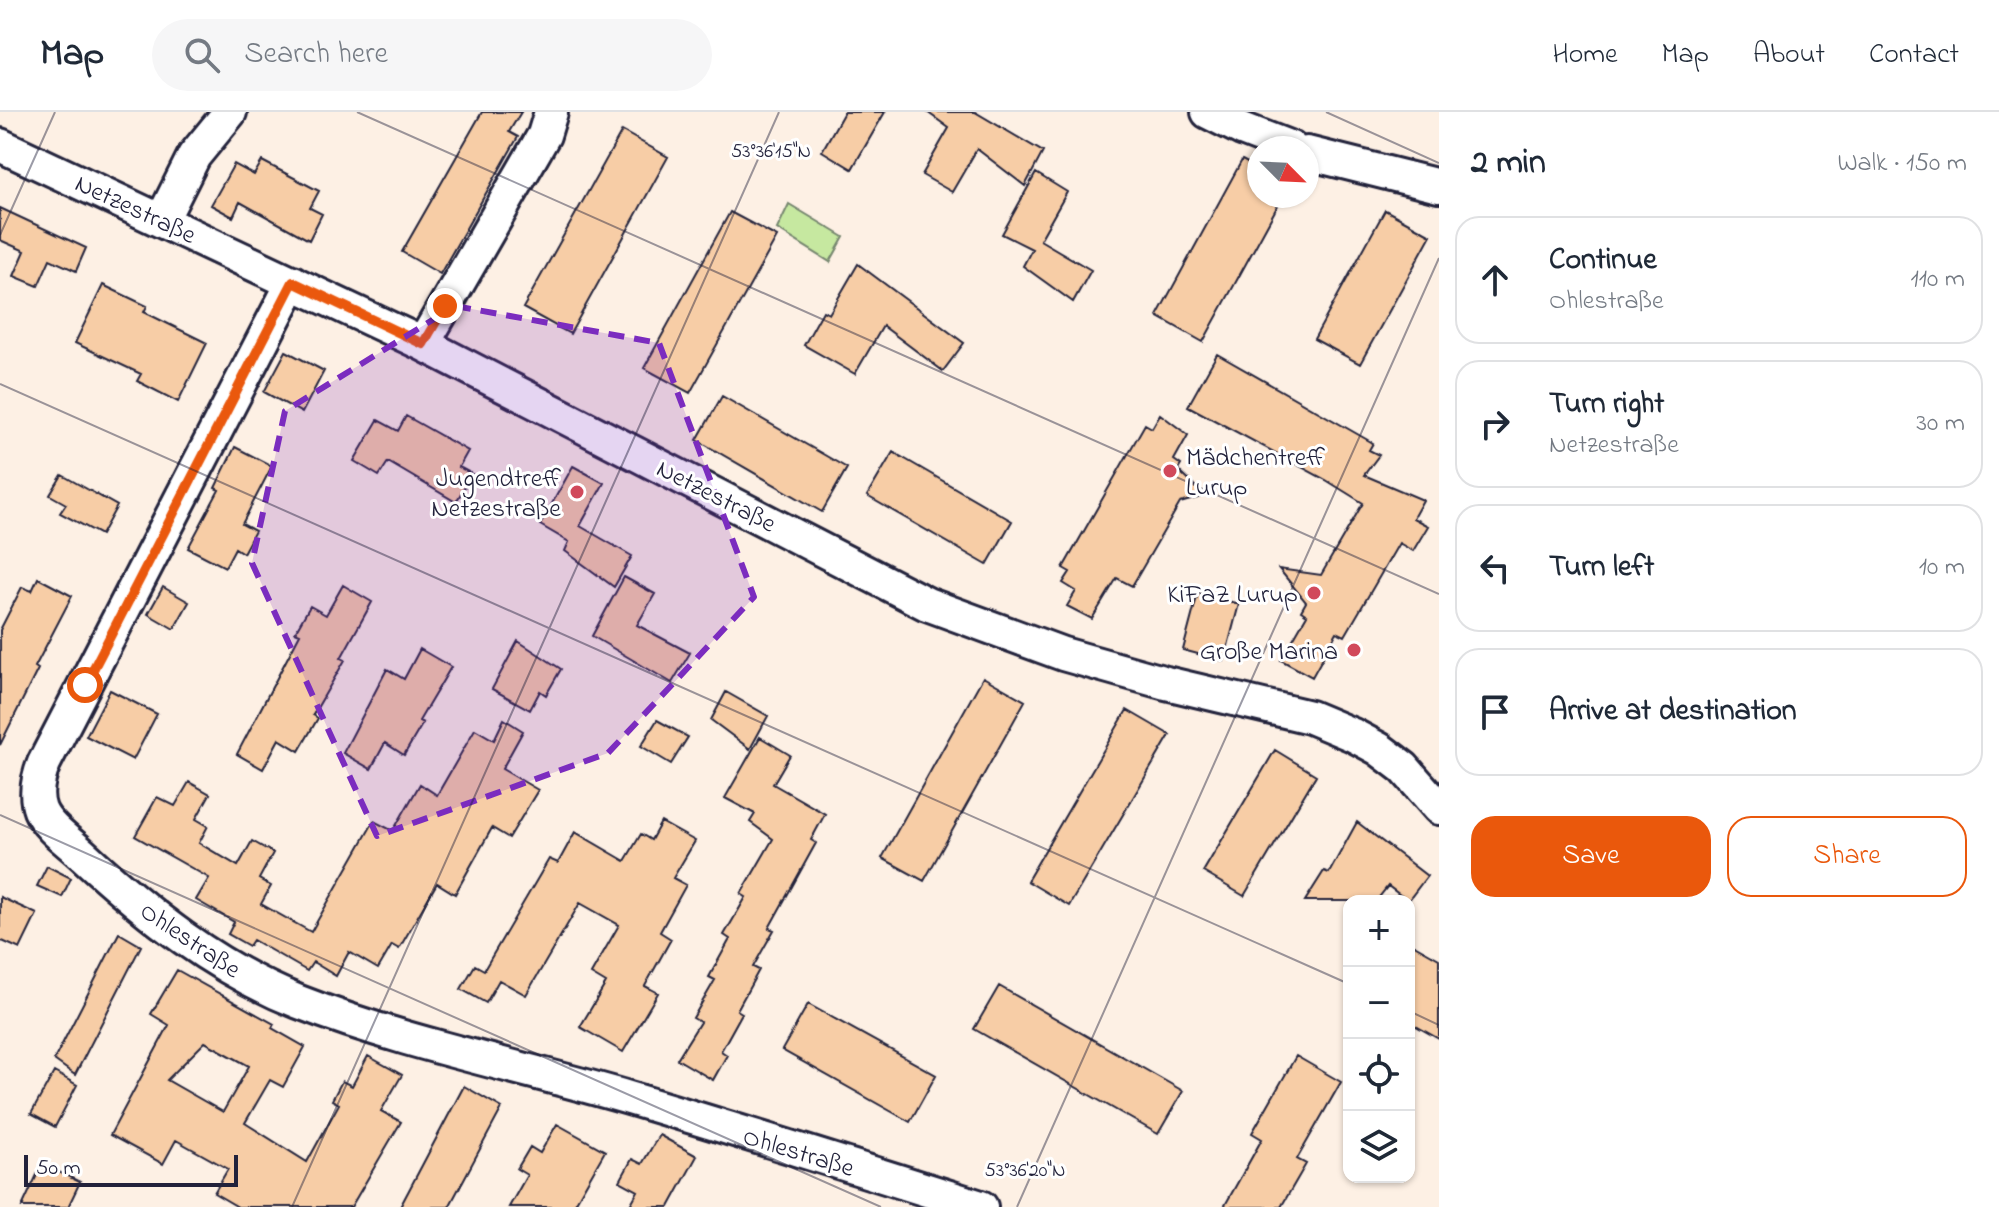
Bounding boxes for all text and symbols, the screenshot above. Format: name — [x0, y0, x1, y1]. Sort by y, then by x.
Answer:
search box — [152, 19, 712, 91]
text: Map — [40, 27, 104, 83]
icon: search — [180, 33, 224, 77]
text: Search here — [244, 33, 388, 77]
text: Home — [1552, 35, 1618, 76]
text: Map — [1662, 35, 1709, 76]
text: About — [1753, 35, 1825, 76]
text: Contact — [1869, 35, 1959, 76]
north arrow — [1247, 136, 1319, 208]
text: 53°36'15"N — [731, 138, 811, 167]
text: 2 min — [1471, 139, 1546, 189]
text: Walk · 150 m — [1837, 145, 1967, 183]
street label: Netzestraße — [68, 166, 202, 256]
text: Continue — [1549, 239, 1657, 283]
icon: ahead — [1473, 258, 1517, 302]
text: 110 m — [1911, 261, 1965, 299]
text: Ohlestraße — [1549, 283, 1664, 321]
route end — [427, 288, 463, 324]
text: Turn right — [1549, 383, 1664, 427]
icon: right — [1473, 402, 1517, 446]
text: 30 m — [1916, 405, 1965, 443]
text: Netzestraße — [1549, 427, 1679, 465]
place label: Mädchentreff Lurup — [1186, 440, 1325, 508]
street label: Netzestraße — [649, 451, 782, 544]
place label: Jugendtreff Netzestraße — [431, 461, 561, 529]
marker: Mädchentreff Lurup — [1161, 462, 1179, 480]
marker: Jugendtreff Netzestraße — [568, 483, 586, 501]
icon: left — [1473, 546, 1517, 590]
text: Turn left — [1549, 546, 1654, 590]
text: 10 m — [1919, 549, 1965, 587]
place label: KiFaZ Lurup — [1167, 577, 1298, 615]
marker: KiFaZ Lurup — [1305, 584, 1323, 602]
place label: Große Marina — [1200, 634, 1338, 672]
marker: Große Marina — [1345, 641, 1363, 659]
route start — [67, 667, 103, 703]
icon: arrive — [1473, 690, 1517, 734]
text: Arrive at destination — [1549, 690, 1797, 734]
button: Save — [1471, 816, 1711, 897]
button: Share — [1727, 816, 1967, 897]
street label: Ohlestraße — [131, 894, 248, 990]
map controls — [1343, 895, 1415, 1183]
button: + — [1343, 895, 1415, 967]
button: − — [1343, 967, 1415, 1039]
button: locate — [1343, 1039, 1415, 1111]
button: layers — [1343, 1111, 1415, 1183]
street label: Ohlestraße — [738, 1119, 859, 1189]
scale bar — [24, 1151, 238, 1187]
text: 50 m — [36, 1153, 81, 1185]
text: 53°36'20"N — [985, 1157, 1065, 1186]

